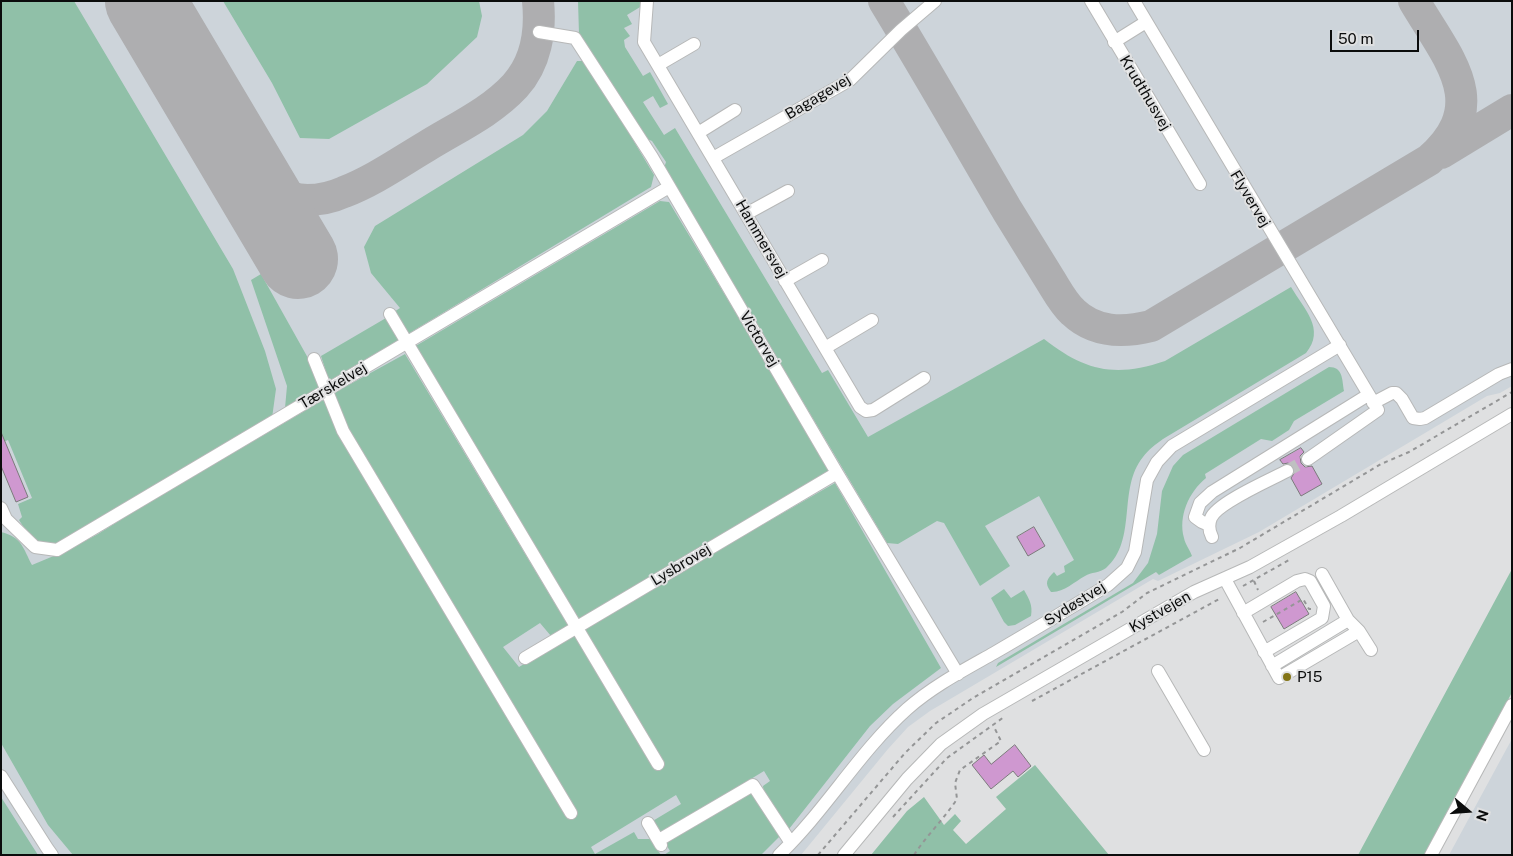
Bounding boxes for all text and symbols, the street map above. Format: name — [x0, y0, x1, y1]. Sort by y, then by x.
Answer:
scale bar — [1333, 20, 1422, 52]
text: 50 m — [1338, 30, 1373, 47]
street label: Krudthusvej — [1116, 52, 1174, 134]
street label: Bagagevej — [782, 70, 854, 124]
street label: Flyvervej — [1226, 167, 1274, 231]
street label: Hammersvej — [731, 197, 791, 281]
street label: Victorvej — [735, 308, 783, 370]
street label: Tærskelvej — [296, 359, 370, 413]
street label: Lysbrovej — [648, 540, 714, 590]
street label: Sydøstvej — [1041, 578, 1109, 630]
street label: Kystvejen — [1126, 587, 1194, 637]
place label: P15 — [1297, 668, 1322, 686]
marker: P15 — [1281, 671, 1293, 683]
north arrow — [1443, 786, 1493, 836]
text: N — [1473, 808, 1492, 823]

